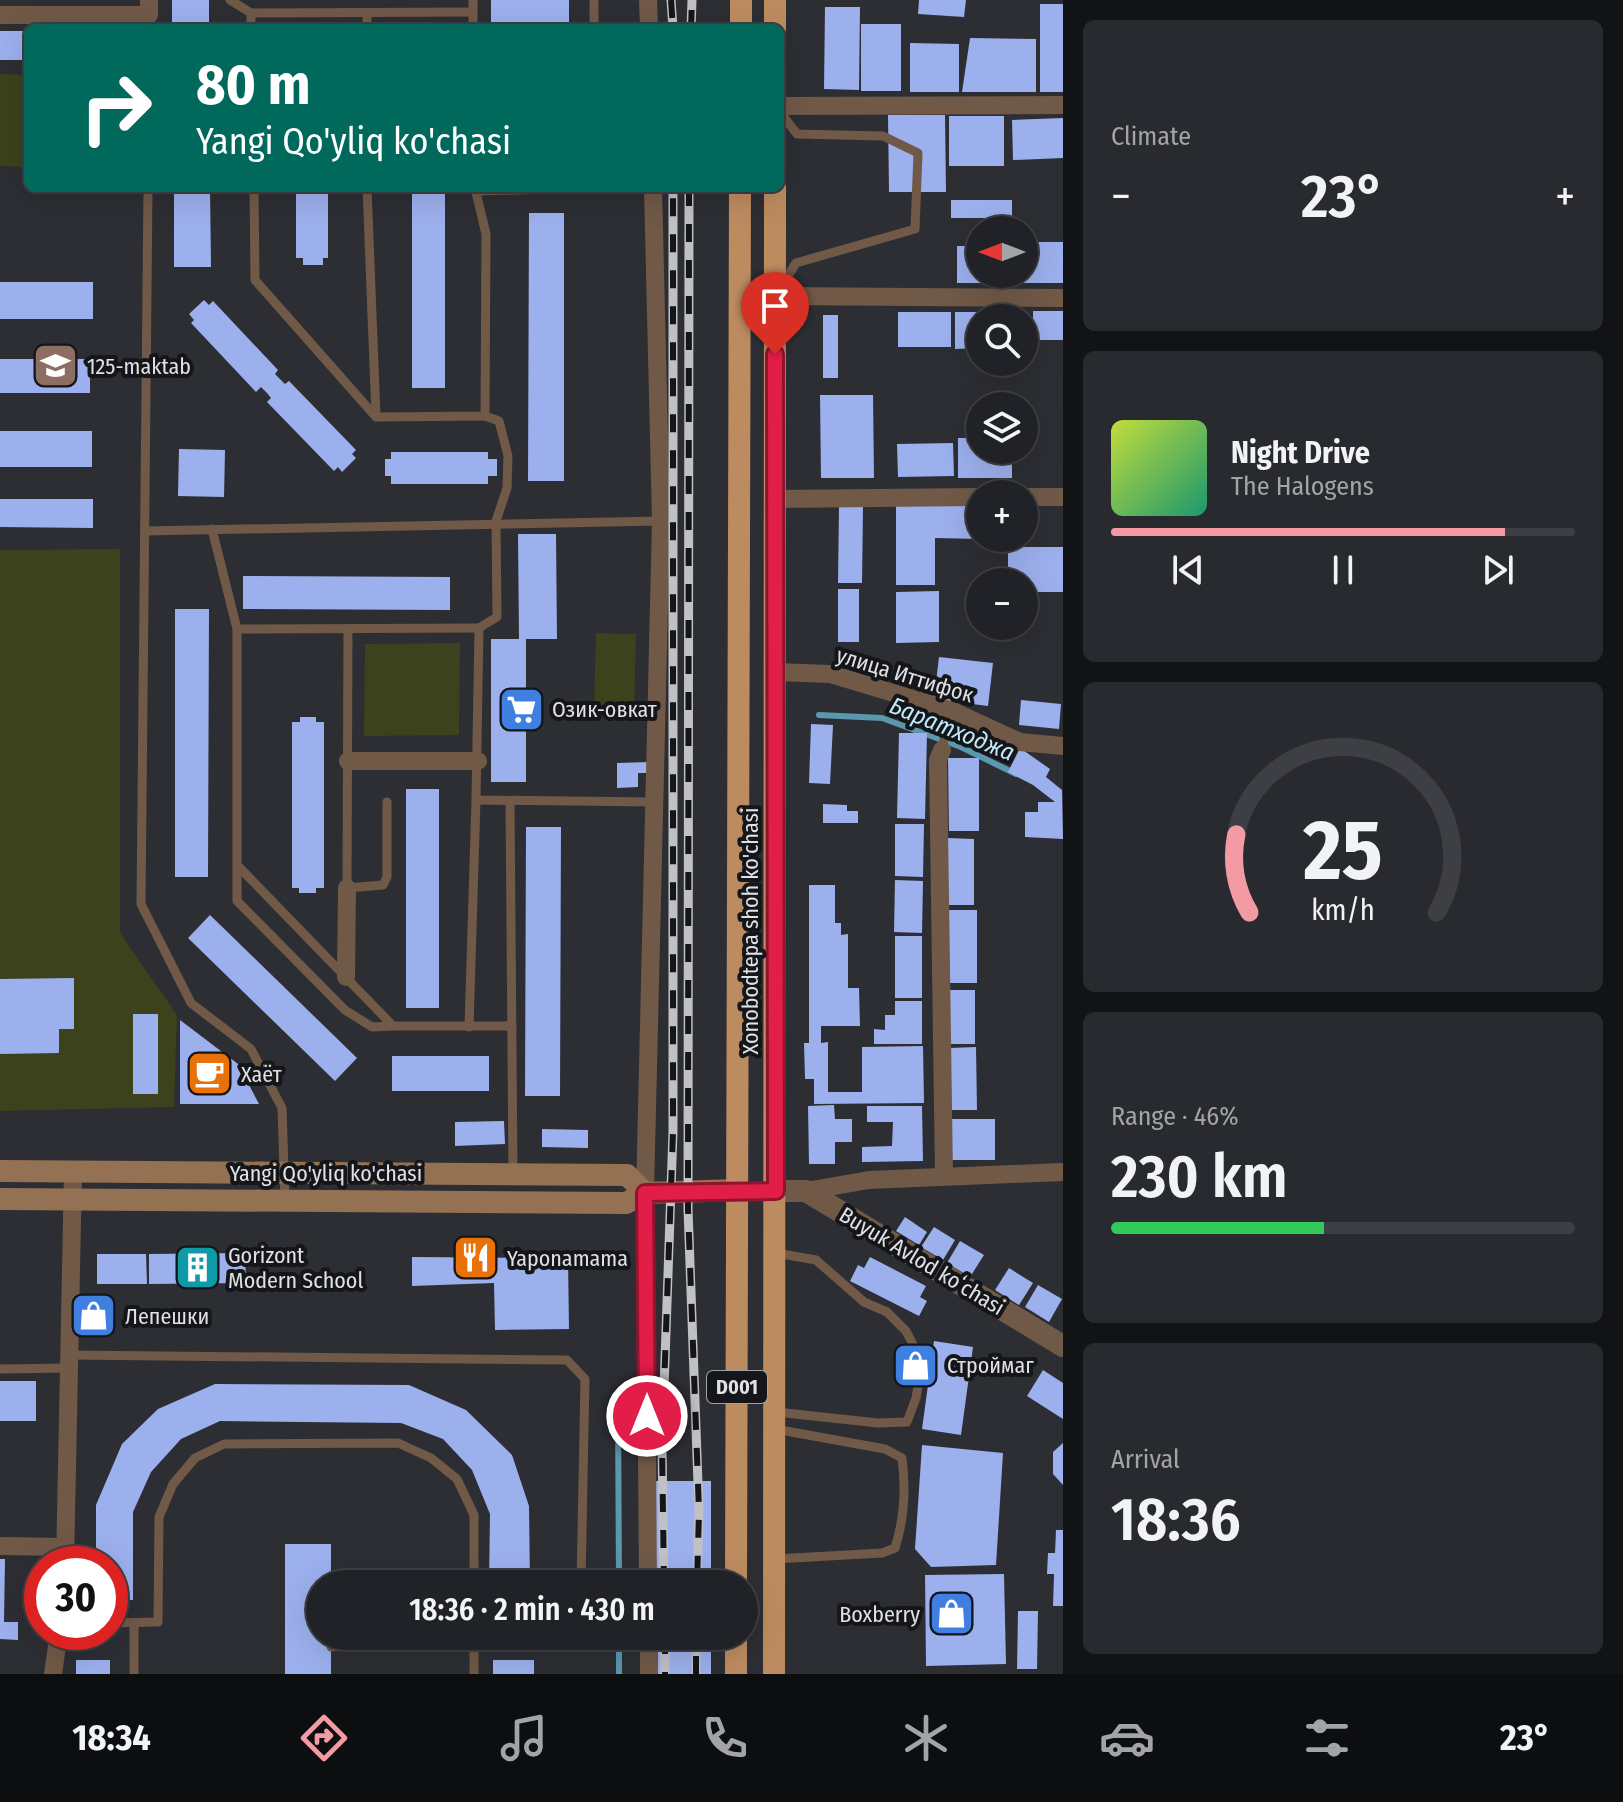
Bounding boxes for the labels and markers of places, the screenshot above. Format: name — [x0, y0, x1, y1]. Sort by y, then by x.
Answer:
pin — [741, 272, 809, 354]
school or university icon: 125-maktab — [32, 342, 80, 390]
place label: 125-maktab — [87, 353, 191, 380]
supermarket icon: Озик-овкат — [497, 685, 545, 733]
place label: Озик-овкат — [552, 696, 657, 723]
cafe icon: Хаёт — [186, 1050, 234, 1098]
place label: Хаёт — [241, 1061, 282, 1088]
restaurant icon: Yaponamama — [452, 1234, 500, 1282]
place label: Gorizont Modern School — [228, 1242, 363, 1294]
building icon: Gorizont Modern School — [173, 1244, 221, 1292]
place label: Yaponamama — [507, 1245, 628, 1272]
shop icon: Лепешки — [70, 1292, 118, 1340]
place label: Лепешки — [125, 1303, 209, 1330]
shop icon: Строймаг — [892, 1341, 940, 1389]
place label: Строймаг — [947, 1352, 1034, 1379]
shop icon: Boxberry — [927, 1590, 975, 1638]
place label: Boxberry — [839, 1601, 920, 1628]

